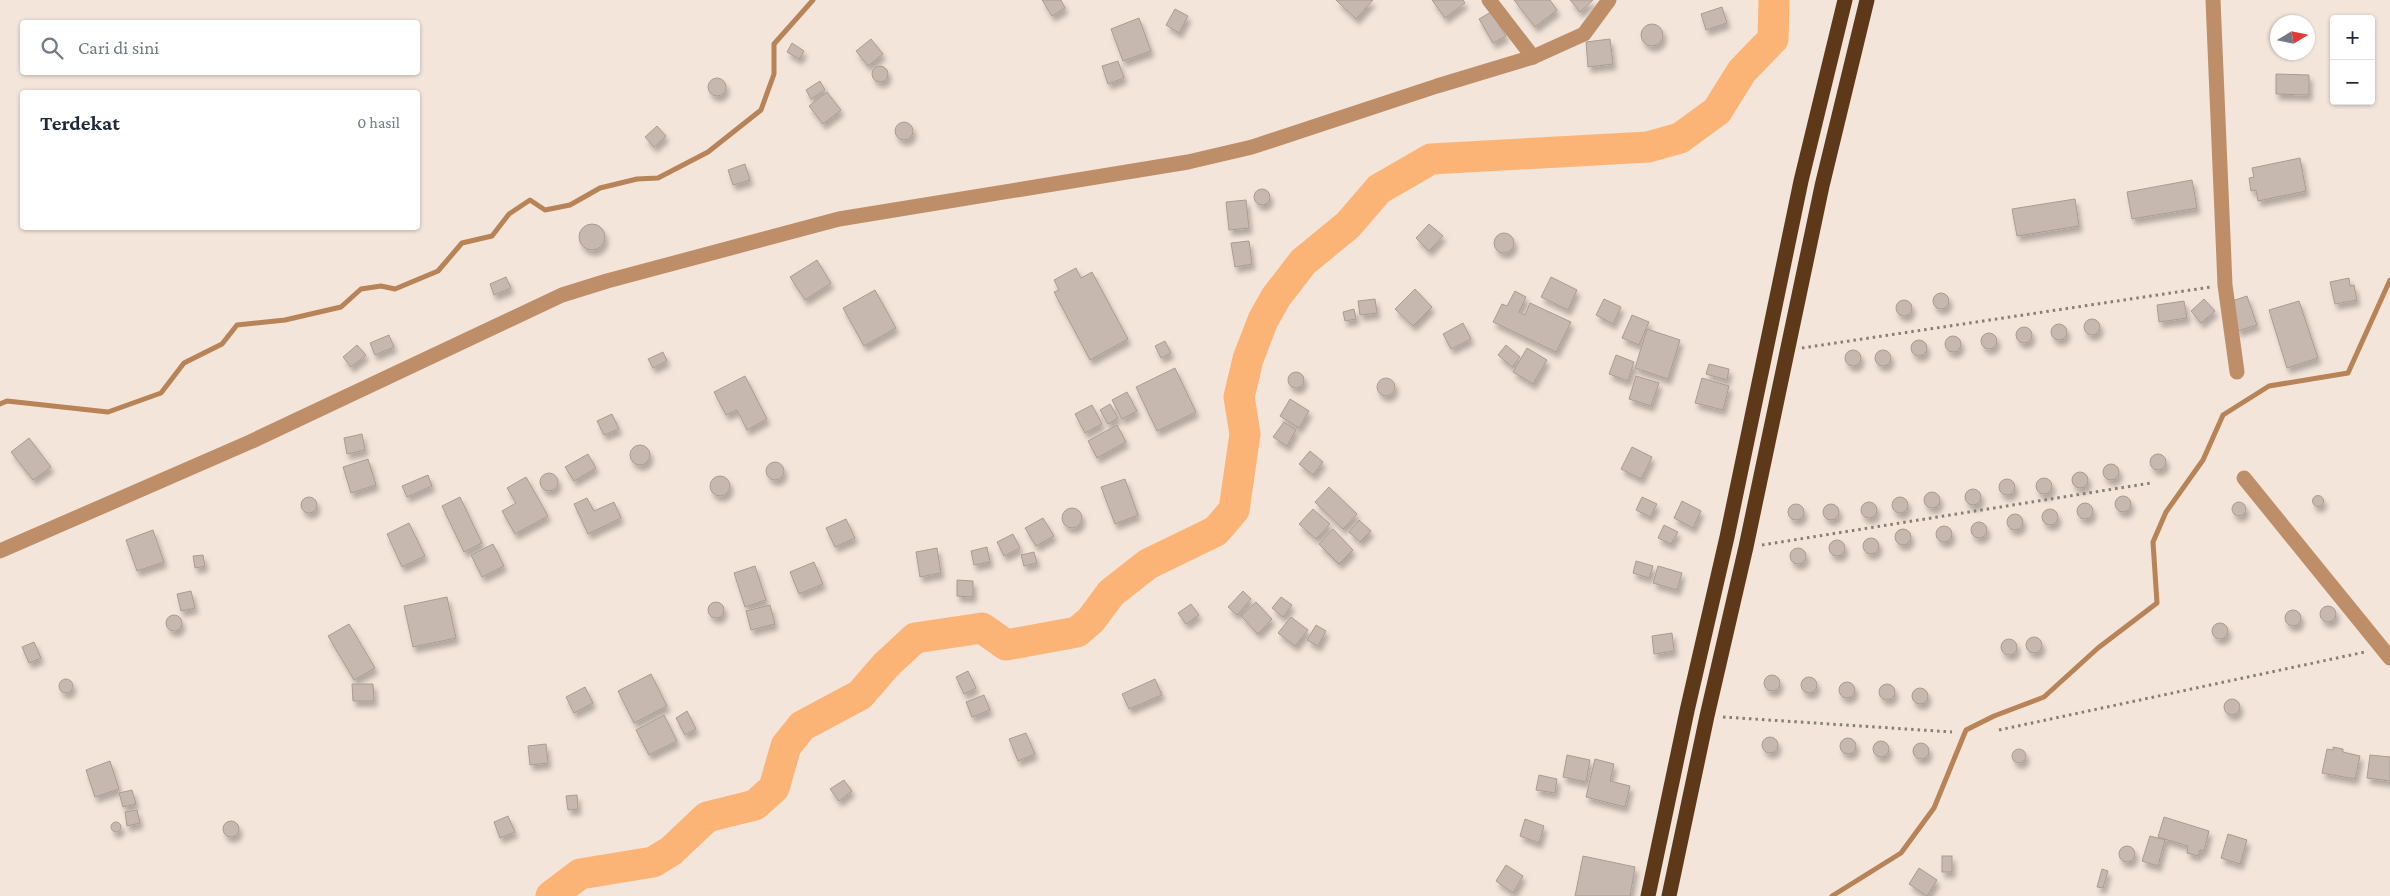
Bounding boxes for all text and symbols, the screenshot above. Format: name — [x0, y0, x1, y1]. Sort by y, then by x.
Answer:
north arrow — [2270, 15, 2315, 60]
map controls — [2330, 15, 2375, 105]
button: + — [2330, 15, 2375, 60]
search box — [20, 20, 420, 75]
icon: search — [38, 34, 66, 62]
text: Cari di sini — [78, 37, 159, 58]
button: − — [2330, 60, 2375, 105]
text: Terdekat — [40, 111, 120, 135]
text: 0 hasil — [357, 114, 400, 131]

